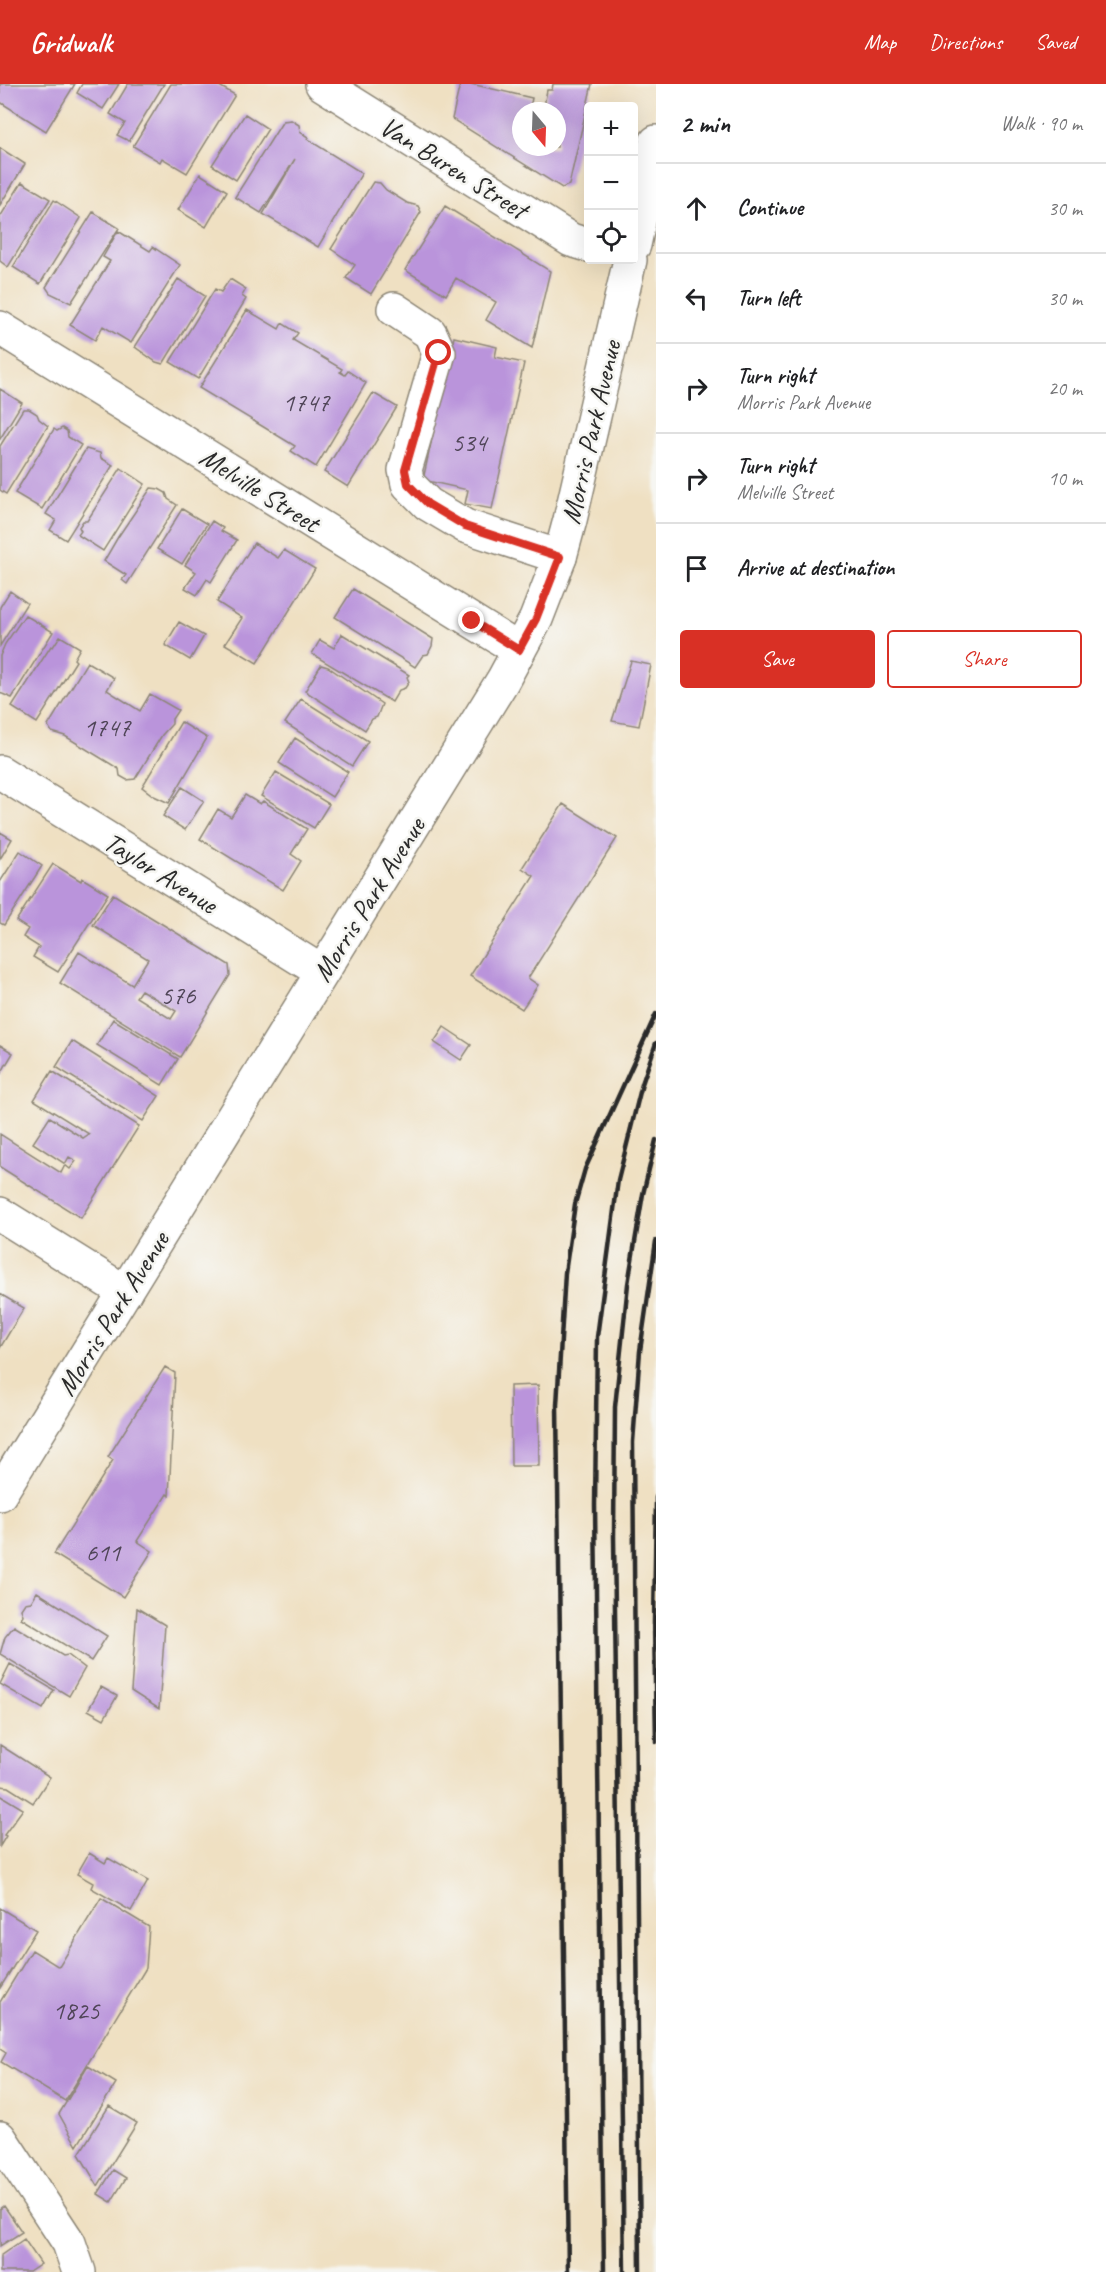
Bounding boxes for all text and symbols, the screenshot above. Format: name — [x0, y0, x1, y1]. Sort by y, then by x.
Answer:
text: Gridwalk — [30, 25, 112, 60]
text: Map — [864, 29, 896, 55]
text: Directions — [929, 29, 1002, 55]
text: Saved — [1035, 29, 1076, 55]
north arrow — [512, 102, 566, 156]
map controls — [584, 102, 638, 264]
button: + — [584, 102, 638, 156]
text: 2 min — [680, 107, 730, 140]
street label: Van Buren Street — [374, 108, 537, 229]
text: Walk · 90 m — [1001, 111, 1082, 136]
button: − — [584, 156, 638, 210]
icon: ahead — [680, 192, 713, 225]
text: Continue — [737, 194, 803, 222]
text: 30 m — [1048, 196, 1082, 221]
button: locate — [584, 210, 638, 264]
icon: left — [680, 282, 713, 315]
text: Turn left — [737, 284, 801, 312]
text: 30 m — [1048, 286, 1082, 311]
street label: Morris Park Avenue — [552, 335, 629, 527]
route start — [425, 339, 451, 365]
text: Turn right — [737, 362, 814, 390]
icon: right — [680, 372, 713, 405]
text: 20 m — [1048, 376, 1082, 401]
house number: 1747 — [283, 386, 331, 419]
text: Morris Park Avenue — [737, 390, 870, 415]
house number: 534 — [451, 426, 489, 459]
street label: Melville Street — [193, 439, 328, 541]
text: Turn right — [737, 452, 814, 480]
icon: right — [680, 462, 713, 495]
text: 10 m — [1048, 466, 1082, 491]
text: Melville Street — [737, 480, 833, 505]
icon: arrive — [680, 552, 713, 585]
text: Arrive at destination — [737, 554, 894, 582]
route end — [458, 607, 484, 633]
button: Save — [680, 630, 875, 688]
button: Share — [887, 630, 1082, 688]
house number: 1747 — [84, 711, 132, 744]
street label: Morris Park Avenue — [304, 809, 434, 988]
street label: Taylor Avenue — [97, 824, 226, 922]
house number: 576 — [160, 979, 197, 1012]
street label: Morris Park Avenue — [48, 1223, 178, 1402]
house number: 611 — [85, 1536, 122, 1569]
house number: 1825 — [53, 1994, 101, 2027]

